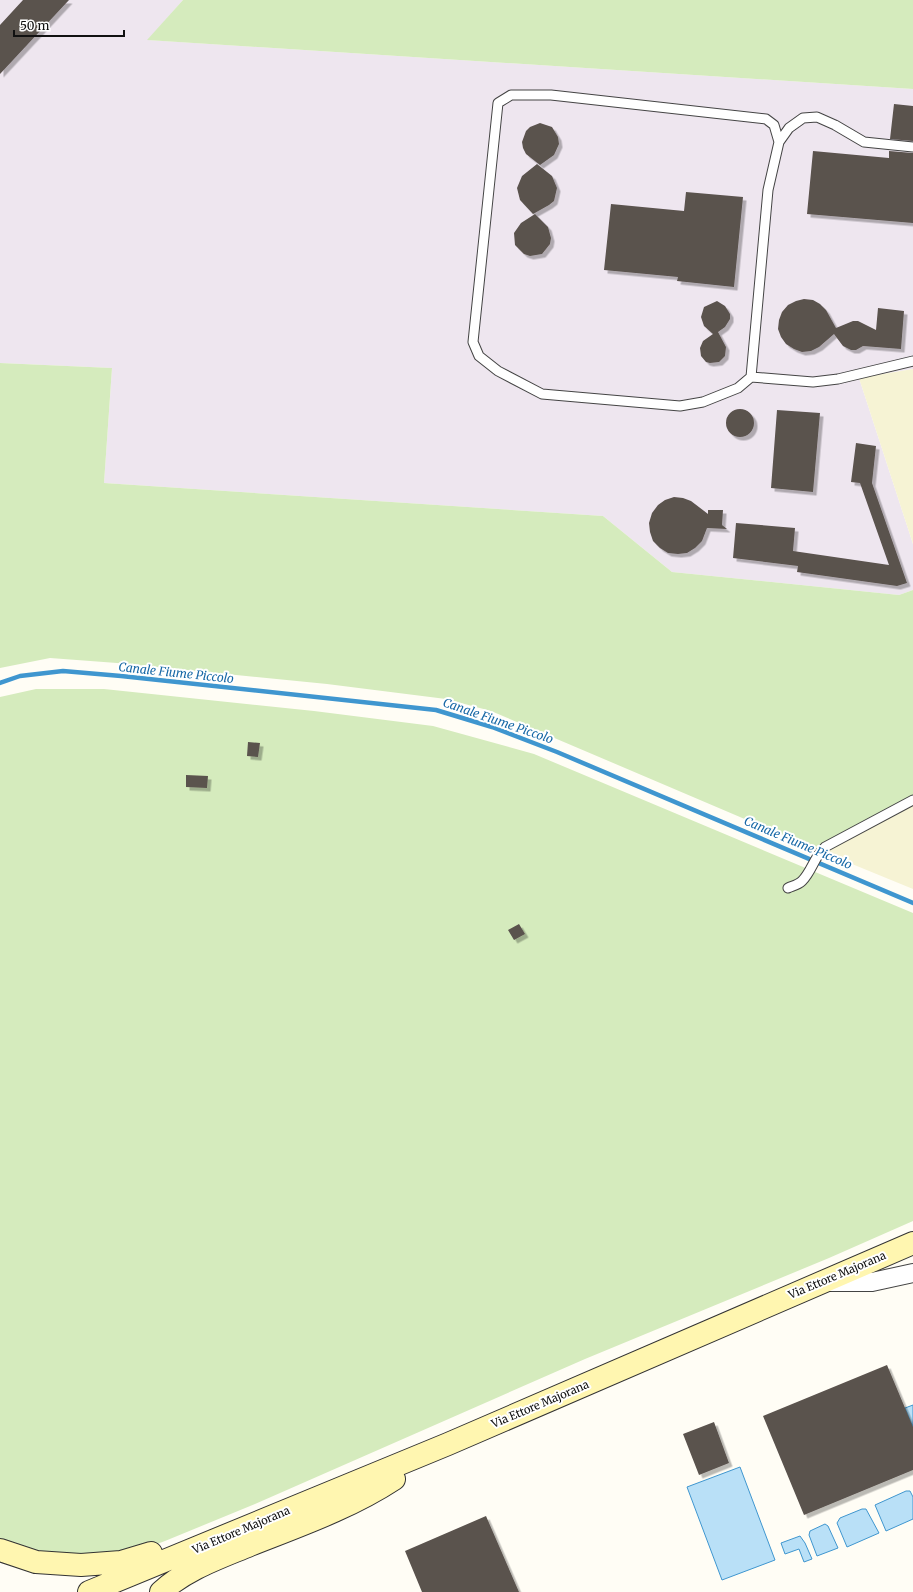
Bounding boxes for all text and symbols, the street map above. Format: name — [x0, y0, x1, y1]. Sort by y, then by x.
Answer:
scale bar — [14, 12, 124, 38]
text: 50 m — [20, 18, 49, 33]
water label: Canale Fiume Piccolo — [118, 659, 235, 686]
water label: Canale Fiume Piccolo — [441, 695, 556, 747]
water label: Canale Fiume Piccolo — [742, 813, 855, 872]
street label: Via Ettore Majorana — [785, 1248, 888, 1302]
street label: Via Ettore Majorana — [488, 1377, 591, 1431]
street label: Via Ettore Majorana — [189, 1503, 292, 1557]

